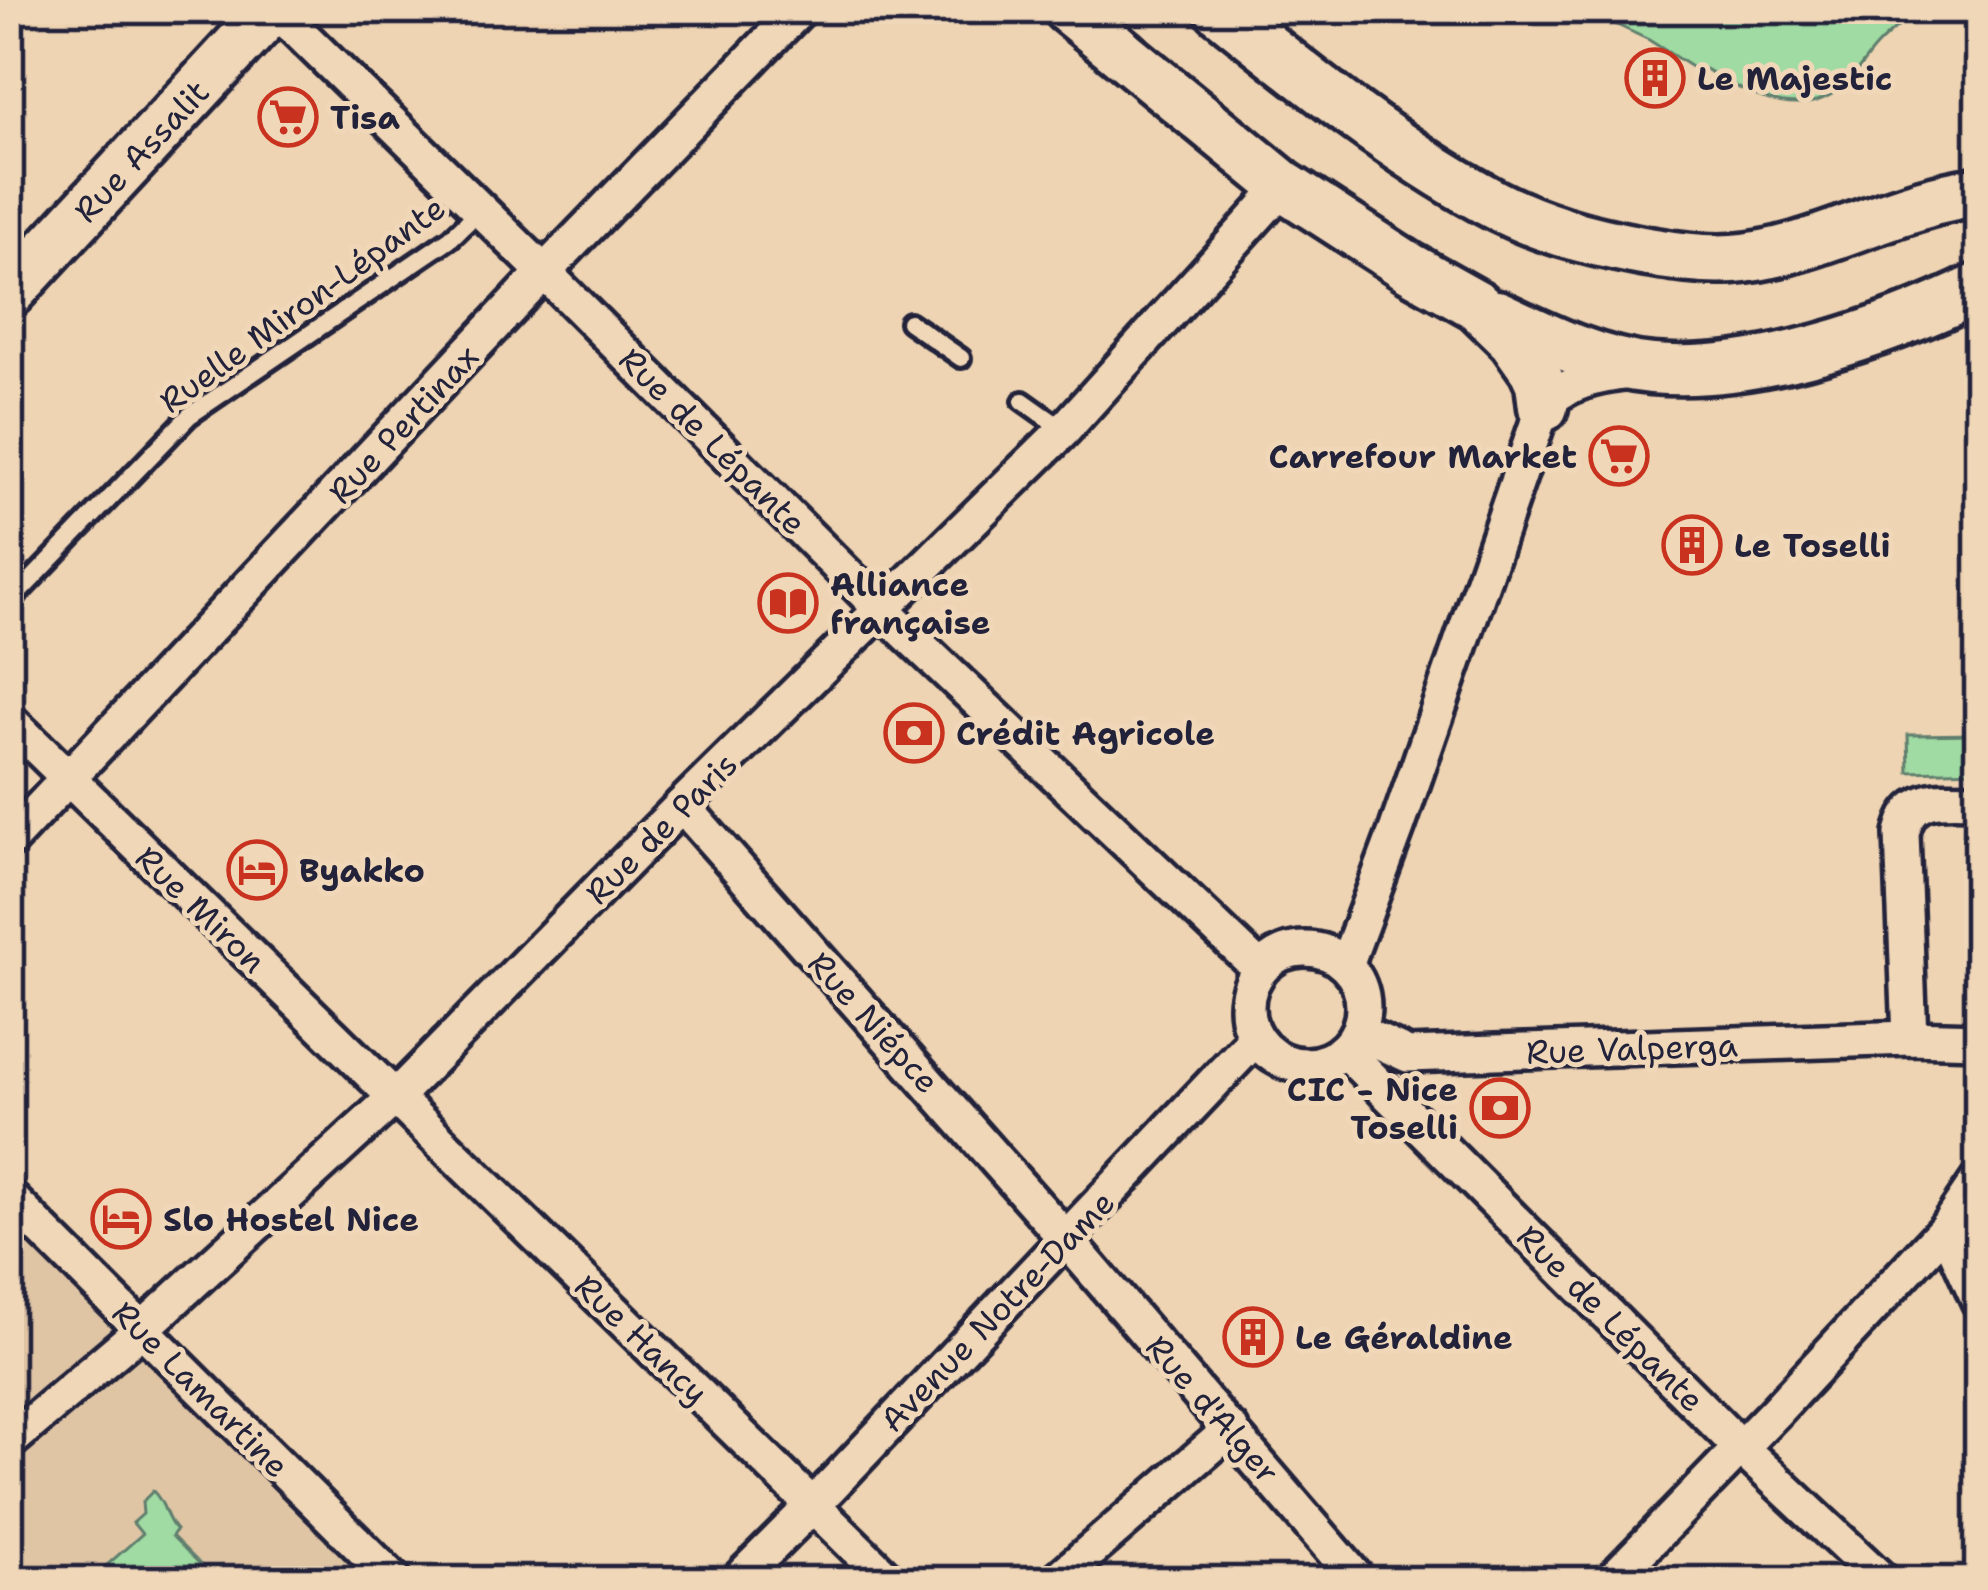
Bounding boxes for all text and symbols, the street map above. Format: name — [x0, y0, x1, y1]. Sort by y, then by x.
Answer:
building icon: Le Majestic — [1624, 47, 1686, 109]
place label: Le Majestic — [1697, 56, 1893, 101]
street label: Rue Assalit — [64, 70, 219, 232]
supermarket icon: Tisa — [257, 86, 319, 148]
place label: Tisa — [330, 95, 400, 140]
street label: Ruelle Miron-Lépante — [150, 185, 454, 423]
street label: Rue Pertinax — [318, 335, 489, 513]
street label: Rue de Lépante — [609, 338, 816, 545]
supermarket icon: Carrefour Market — [1588, 425, 1650, 487]
place label: Carrefour Market — [1269, 434, 1577, 479]
building icon: Le Toselli — [1661, 514, 1723, 576]
place label: Le Toselli — [1734, 523, 1891, 568]
place label: Alliance française — [830, 562, 991, 645]
library icon: Alliance française — [757, 572, 819, 634]
bank icon: Crédit Agricole — [883, 702, 945, 764]
place label: Crédit Agricole — [956, 711, 1215, 756]
street label: Rue de Paris — [575, 742, 747, 914]
street label: Rue Miron — [126, 836, 276, 983]
hotel icon: Byakko — [226, 839, 288, 901]
place label: Byakko — [299, 848, 425, 893]
street label: Rue Niépce — [798, 942, 949, 1103]
street label: Rue Valperga — [1525, 1022, 1739, 1075]
place label: CIC - Nice Toselli — [1287, 1067, 1458, 1150]
bank icon: CIC - Nice Toselli — [1469, 1077, 1531, 1139]
street label: Avenue Notre-Dame — [870, 1181, 1125, 1442]
hotel icon: Slo Hostel Nice — [90, 1188, 152, 1250]
place label: Slo Hostel Nice — [163, 1197, 419, 1242]
street label: Rue de Lépante — [1507, 1215, 1714, 1422]
street label: Rue Hancy — [565, 1264, 718, 1415]
street label: Rue Lamartine — [102, 1291, 299, 1488]
building icon: Le Géraldine — [1222, 1306, 1284, 1368]
place label: Le Géraldine — [1295, 1315, 1513, 1360]
street label: Rue d'Alger — [1136, 1325, 1290, 1493]

